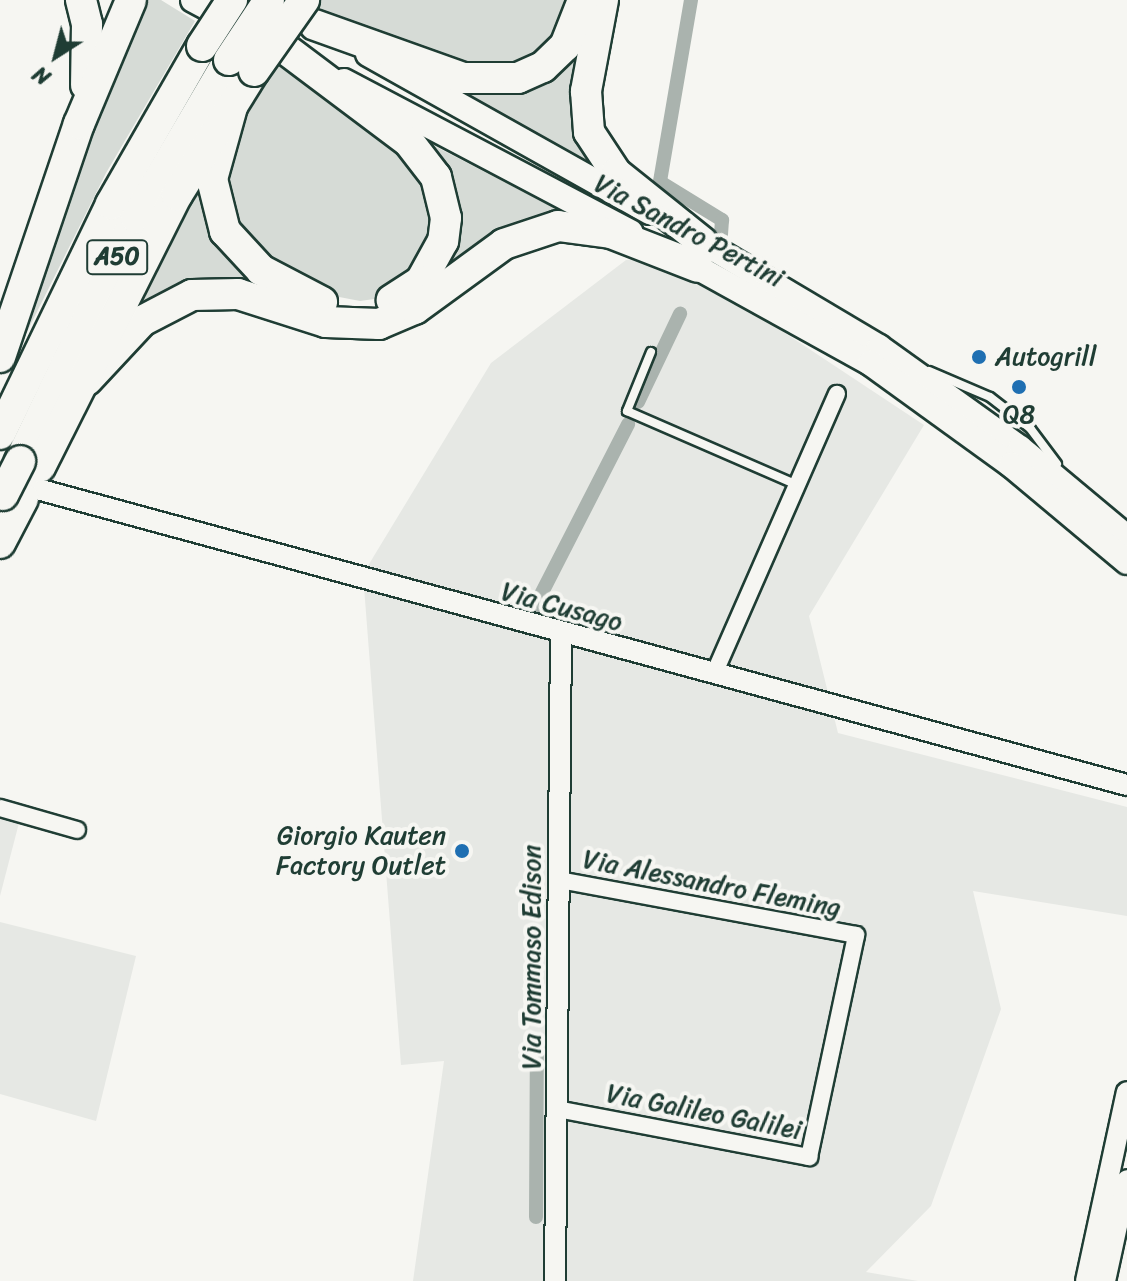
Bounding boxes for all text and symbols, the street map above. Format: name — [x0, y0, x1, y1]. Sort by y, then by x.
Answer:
north arrow — [16, 16, 96, 96]
text: N — [24, 56, 59, 96]
street label: Via Sandro Pertini — [589, 168, 789, 294]
road number: A50 — [85, 237, 149, 277]
place label: Autogrill — [995, 341, 1096, 373]
marker: Autogrill — [970, 348, 988, 366]
marker: Q8 — [1010, 378, 1028, 396]
place label: Q8 — [1003, 399, 1035, 431]
street label: Via Cusago — [498, 576, 626, 638]
place label: Giorgio Kauten Factory Outlet — [277, 820, 446, 882]
marker: Giorgio Kauten Factory Outlet — [453, 842, 471, 860]
street label: Via Tommaso Edison — [516, 844, 548, 1070]
street label: Via Alessandro Fleming — [580, 844, 844, 924]
street label: Via Galileo Galilei — [604, 1078, 804, 1146]

